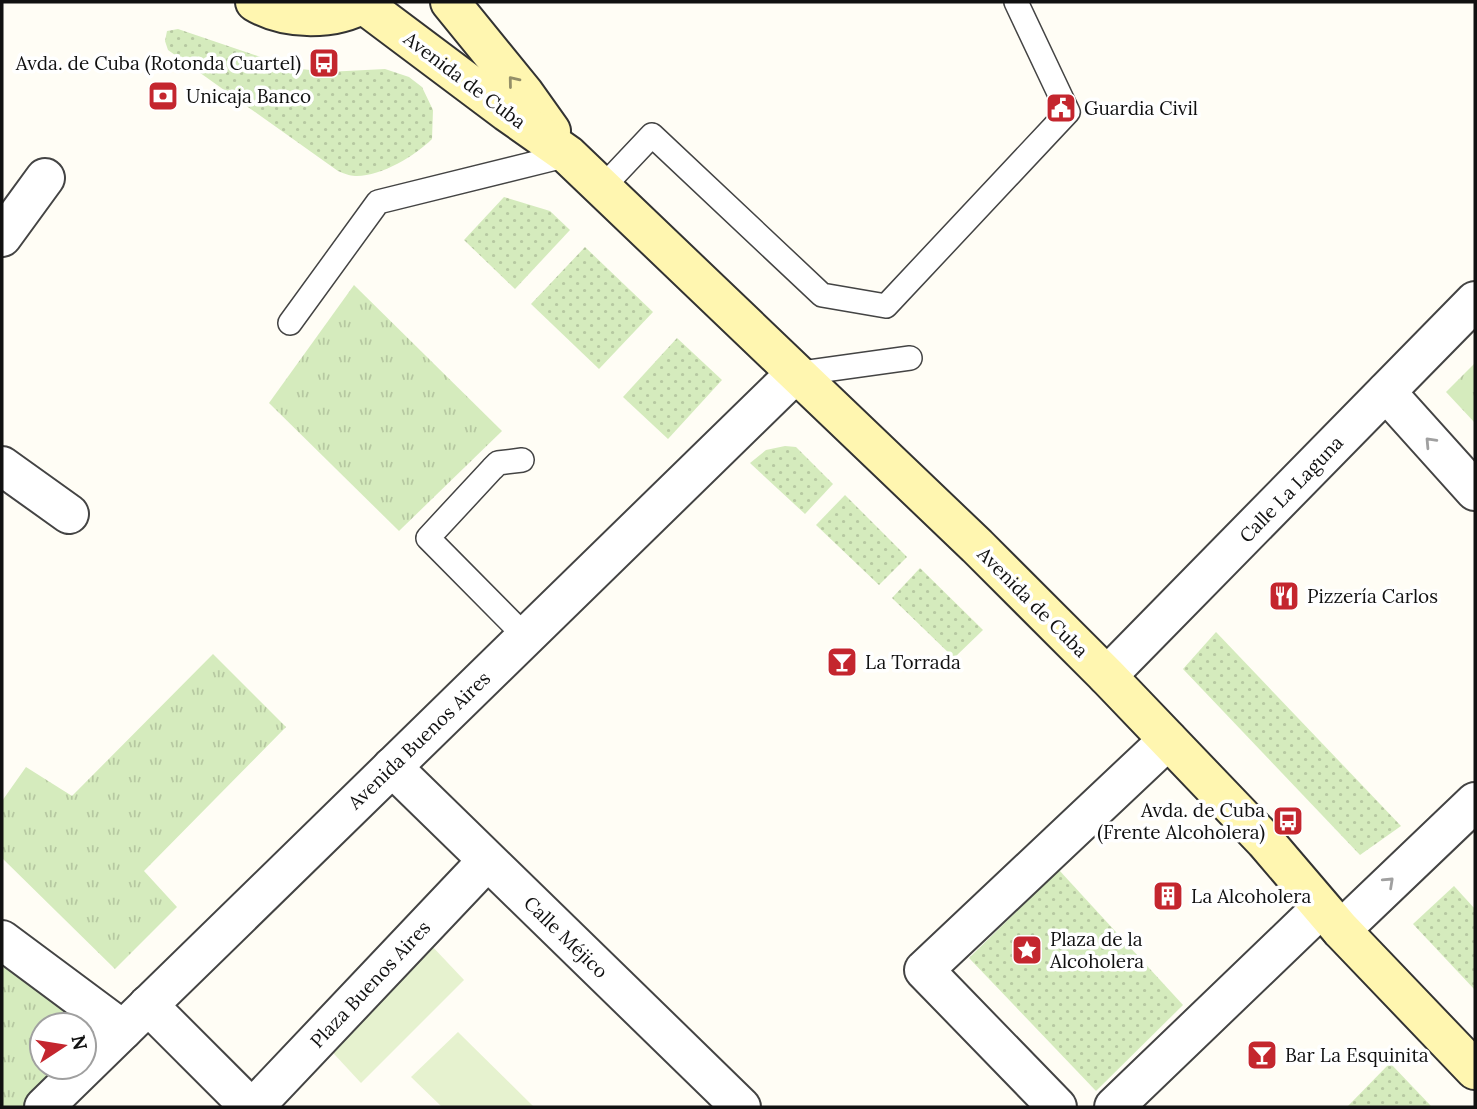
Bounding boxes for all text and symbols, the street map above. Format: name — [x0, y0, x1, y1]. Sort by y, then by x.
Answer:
street label: Avenida de Cuba — [398, 26, 531, 134]
bus stop icon: Avda. de Cuba (Rotonda Cuartel) — [307, 46, 341, 80]
place label: Avda. de Cuba (Rotonda Cuartel) — [15, 51, 301, 76]
one-way arrow — [509, 76, 522, 88]
bank icon: Unicaja Banco — [146, 79, 180, 113]
place label: Unicaja Banco — [186, 84, 311, 108]
public building icon: Guardia Civil — [1044, 91, 1078, 125]
place label: Guardia Civil — [1084, 96, 1198, 120]
street label: Calle La Laguna — [1234, 430, 1348, 547]
one-way arrow — [1426, 437, 1438, 450]
street label: Avenida de Cuba — [972, 541, 1093, 662]
restaurant icon: Pizzería Carlos — [1267, 579, 1301, 613]
place label: Pizzería Carlos — [1307, 584, 1438, 608]
bar icon: La Torrada — [825, 645, 859, 679]
place label: La Torrada — [865, 650, 961, 674]
street label: Avenida Buenos Aires — [342, 666, 495, 815]
place label: Avda. de Cuba (Frente Alcoholera) — [1097, 798, 1265, 845]
bus stop icon: Avda. de Cuba (Frente Alcoholera) — [1271, 804, 1305, 838]
one-way arrow — [1381, 878, 1394, 890]
building icon: La Alcoholera — [1151, 879, 1185, 913]
place label: La Alcoholera — [1191, 884, 1311, 908]
street label: Calle Méjico — [519, 891, 613, 983]
street label: Plaza Buenos Aires — [305, 915, 435, 1053]
place label: Plaza de la Alcoholera — [1049, 927, 1144, 973]
place icon: Plaza de la Alcoholera — [1010, 933, 1044, 967]
north arrow — [28, 1011, 98, 1081]
text: N — [66, 1033, 93, 1052]
bar icon: Bar La Esquinita — [1245, 1038, 1279, 1072]
place label: Bar La Esquinita — [1285, 1043, 1429, 1067]

